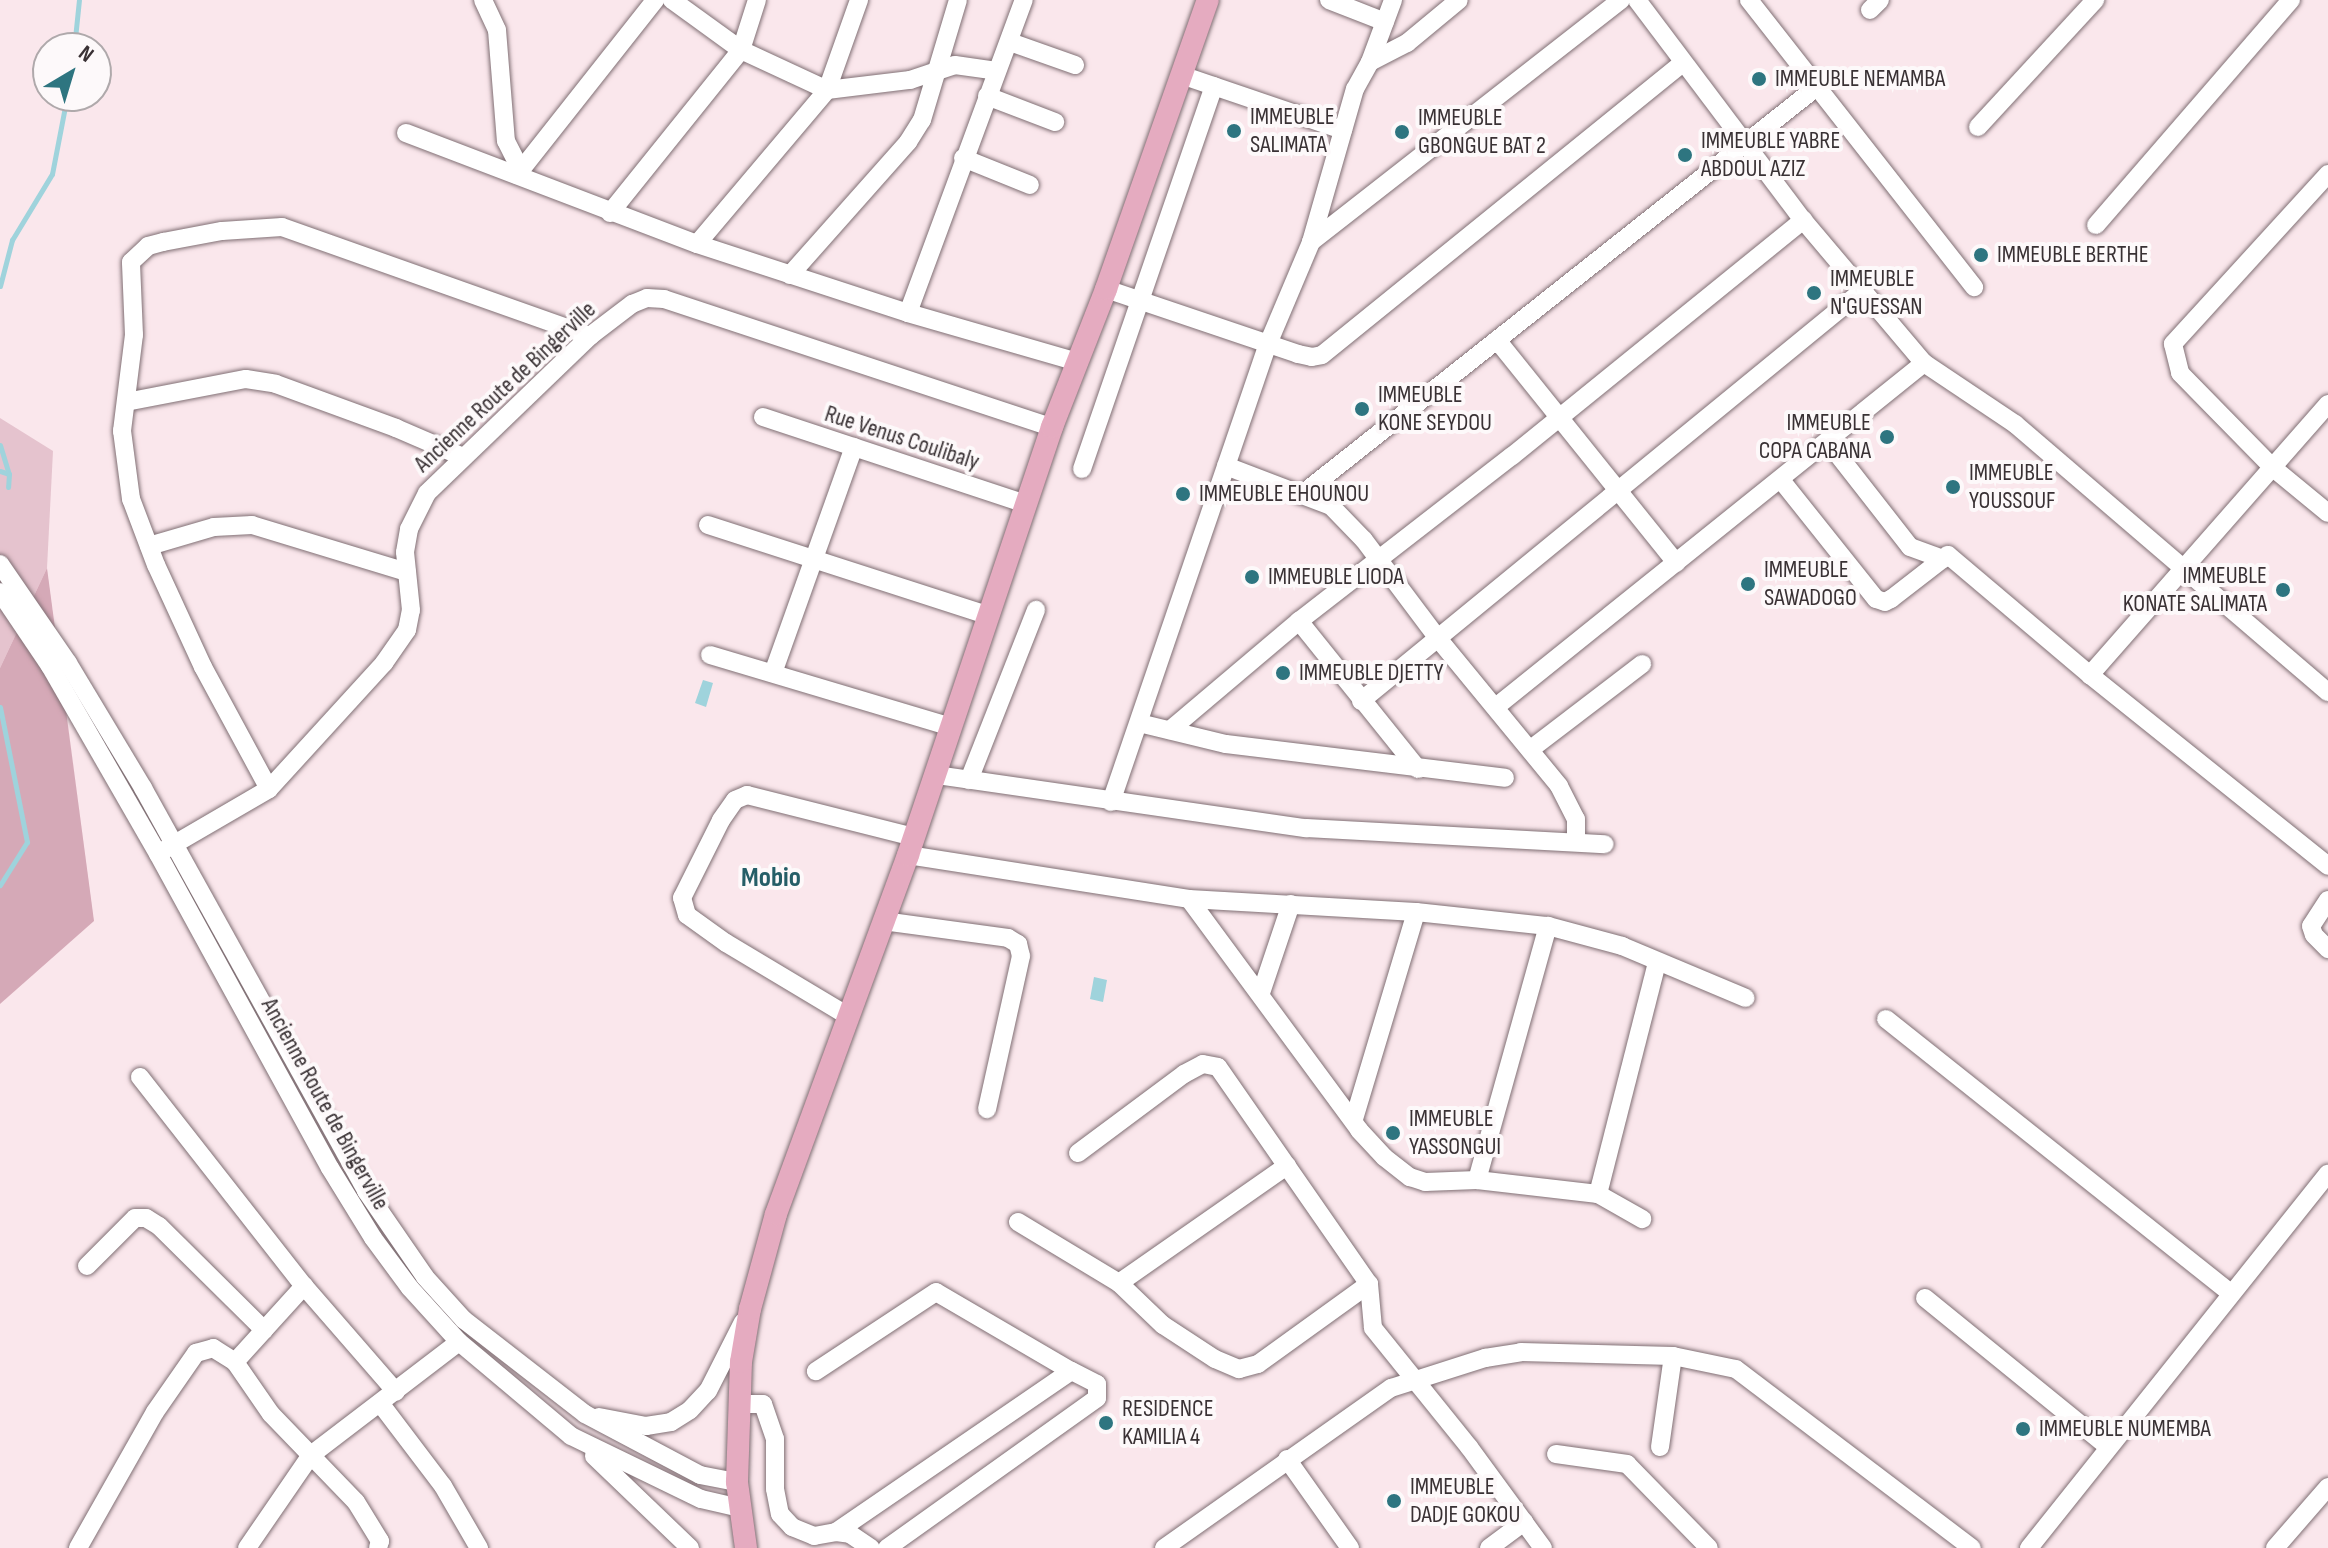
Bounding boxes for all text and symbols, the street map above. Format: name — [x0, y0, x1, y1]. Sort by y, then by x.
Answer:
north arrow — [32, 32, 112, 112]
text: N — [73, 40, 99, 69]
place label: IMMEUBLE NEMAMBA — [1775, 65, 1945, 93]
marker: IMMEUBLE NEMAMBA — [1750, 70, 1768, 88]
place label: IMMEUBLE SALIMATA — [1250, 103, 1335, 159]
place label: IMMEUBLE GBONGUE BAT 2 — [1418, 104, 1546, 160]
marker: IMMEUBLE SALIMATA — [1225, 122, 1243, 140]
marker: IMMEUBLE GBONGUE BAT 2 — [1393, 123, 1411, 141]
place label: IMMEUBLE YABRE ABDOUL AZIZ — [1701, 127, 1840, 183]
marker: IMMEUBLE YABRE ABDOUL AZIZ — [1676, 146, 1694, 164]
place label: IMMEUBLE BERTHE — [1997, 241, 2149, 269]
marker: IMMEUBLE BERTHE — [1972, 246, 1990, 264]
place label: IMMEUBLE N'GUESSAN — [1830, 265, 1922, 321]
marker: IMMEUBLE N'GUESSAN — [1805, 284, 1823, 302]
street label: Ancienne Route de Bingerville — [408, 295, 602, 479]
place label: IMMEUBLE KONE SEYDOU — [1378, 381, 1492, 437]
street label: Rue Venus Coulibaly — [821, 399, 983, 477]
marker: IMMEUBLE KONE SEYDOU — [1353, 400, 1371, 418]
place label: IMMEUBLE COPA CABANA — [1759, 409, 1871, 465]
marker: IMMEUBLE COPA CABANA — [1878, 428, 1896, 446]
place label: IMMEUBLE YOUSSOUF — [1969, 459, 2056, 515]
marker: IMMEUBLE YOUSSOUF — [1944, 478, 1962, 496]
place label: IMMEUBLE EHOUNOU — [1199, 480, 1369, 508]
marker: IMMEUBLE EHOUNOU — [1174, 485, 1192, 503]
place label: IMMEUBLE SAWADOGO — [1764, 556, 1857, 612]
place label: IMMEUBLE KONATE SALIMATA — [2123, 562, 2267, 618]
place label: IMMEUBLE LIODA — [1268, 563, 1404, 591]
marker: IMMEUBLE LIODA — [1243, 568, 1261, 586]
marker: IMMEUBLE SAWADOGO — [1739, 575, 1757, 593]
marker: IMMEUBLE KONATE SALIMATA — [2274, 581, 2292, 599]
place label: IMMEUBLE DJETTY — [1299, 659, 1444, 687]
marker: IMMEUBLE DJETTY — [1274, 664, 1292, 682]
district label: Mobio — [741, 861, 801, 895]
street label: Ancienne Route de Bingerville — [255, 993, 395, 1215]
place label: IMMEUBLE YASSONGUI — [1409, 1105, 1501, 1161]
marker: IMMEUBLE YASSONGUI — [1384, 1124, 1402, 1142]
place label: RESIDENCE KAMILIA 4 — [1122, 1395, 1214, 1451]
marker: RESIDENCE KAMILIA 4 — [1097, 1414, 1115, 1432]
place label: IMMEUBLE NUMEMBA — [2039, 1415, 2211, 1443]
marker: IMMEUBLE NUMEMBA — [2014, 1420, 2032, 1438]
place label: IMMEUBLE DADJE GOKOU — [1410, 1473, 1520, 1529]
marker: IMMEUBLE DADJE GOKOU — [1385, 1492, 1403, 1510]

